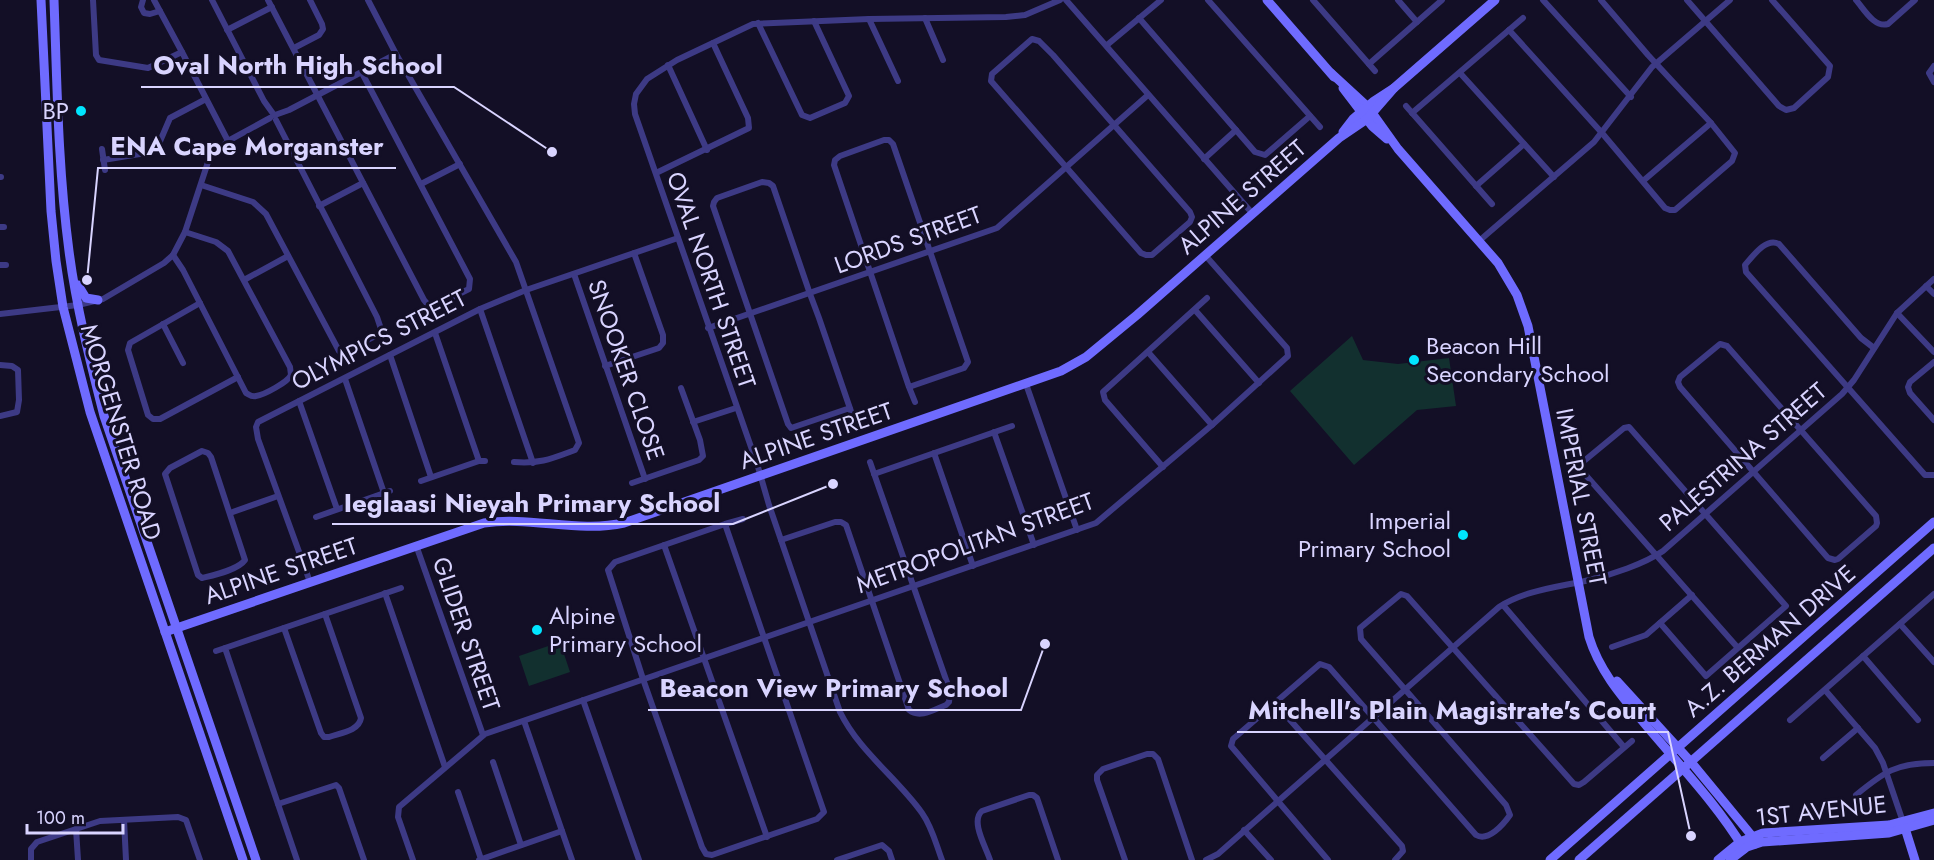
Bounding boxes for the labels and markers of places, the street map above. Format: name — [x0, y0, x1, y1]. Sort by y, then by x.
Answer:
callout: Oval North High School — [141, 43, 454, 87]
place label: BP — [42, 93, 69, 128]
marker: BP — [74, 104, 88, 118]
callout: ENA Cape Morganster — [98, 124, 396, 168]
place label: Beacon Hill Secondary School — [1426, 328, 1610, 391]
marker: Beacon Hill Secondary School — [1407, 353, 1421, 367]
callout: Ieglaasi Nieyah Primary School — [332, 480, 733, 524]
place label: Imperial Primary School — [1298, 503, 1451, 566]
marker: Imperial Primary School — [1456, 528, 1470, 542]
place label: Alpine Primary School — [549, 598, 702, 661]
marker: Alpine Primary School — [530, 623, 544, 637]
callout: Beacon View Primary School — [648, 666, 1021, 710]
callout: Mitchell's Plain Magistrate's Court — [1237, 688, 1668, 732]

